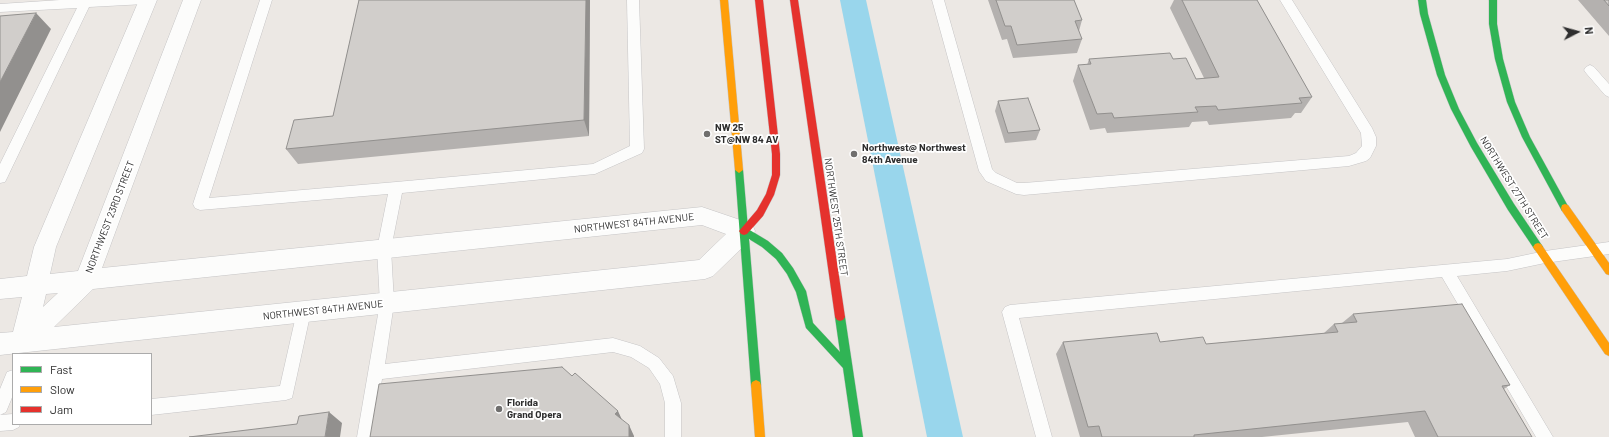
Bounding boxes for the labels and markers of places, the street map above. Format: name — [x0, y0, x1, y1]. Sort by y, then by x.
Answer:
place label: NW 25 ST@NW 84 AV — [715, 122, 779, 146]
marker: NW 25 ST@NW 84 AV — [702, 129, 712, 139]
place label: Northwest@ Northwest 84th Avenue — [862, 142, 966, 166]
marker: Northwest@ Northwest 84th Avenue — [849, 149, 859, 159]
place label: Florida Grand Opera — [507, 397, 562, 420]
marker: Florida Grand Opera — [494, 404, 504, 414]

